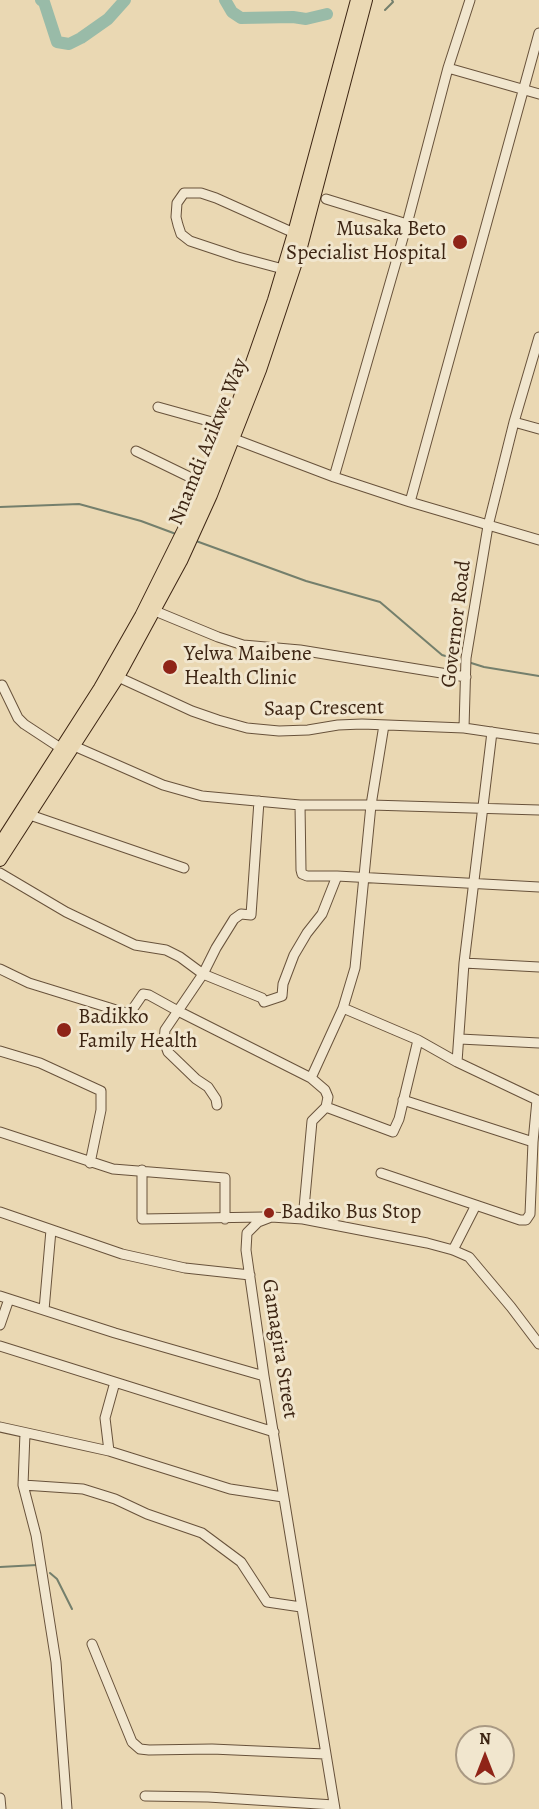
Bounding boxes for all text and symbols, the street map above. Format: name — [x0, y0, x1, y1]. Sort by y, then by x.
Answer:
place label: Musaka Beto Specialist Hospital — [286, 217, 446, 267]
marker: Musaka Beto Specialist Hospital — [451, 233, 469, 251]
street label: Nnamdi Azikwe Way — [164, 355, 254, 529]
street label: Governor Road — [437, 559, 477, 689]
place label: Yelwa Maibene Health Clinic — [184, 642, 312, 692]
marker: Yelwa Maibene Health Clinic — [161, 658, 179, 676]
street label: Saap Crescent — [264, 695, 384, 723]
place label: Badikko Family Health — [78, 1005, 198, 1055]
marker: Badikko Family Health — [55, 1021, 73, 1039]
place label: Badiko Bus Stop — [281, 1200, 421, 1226]
marker: Badiko Bus Stop — [262, 1206, 276, 1220]
street label: Gamagira Street — [256, 1278, 302, 1420]
north arrow — [455, 1725, 515, 1785]
text: N — [479, 1728, 491, 1750]

